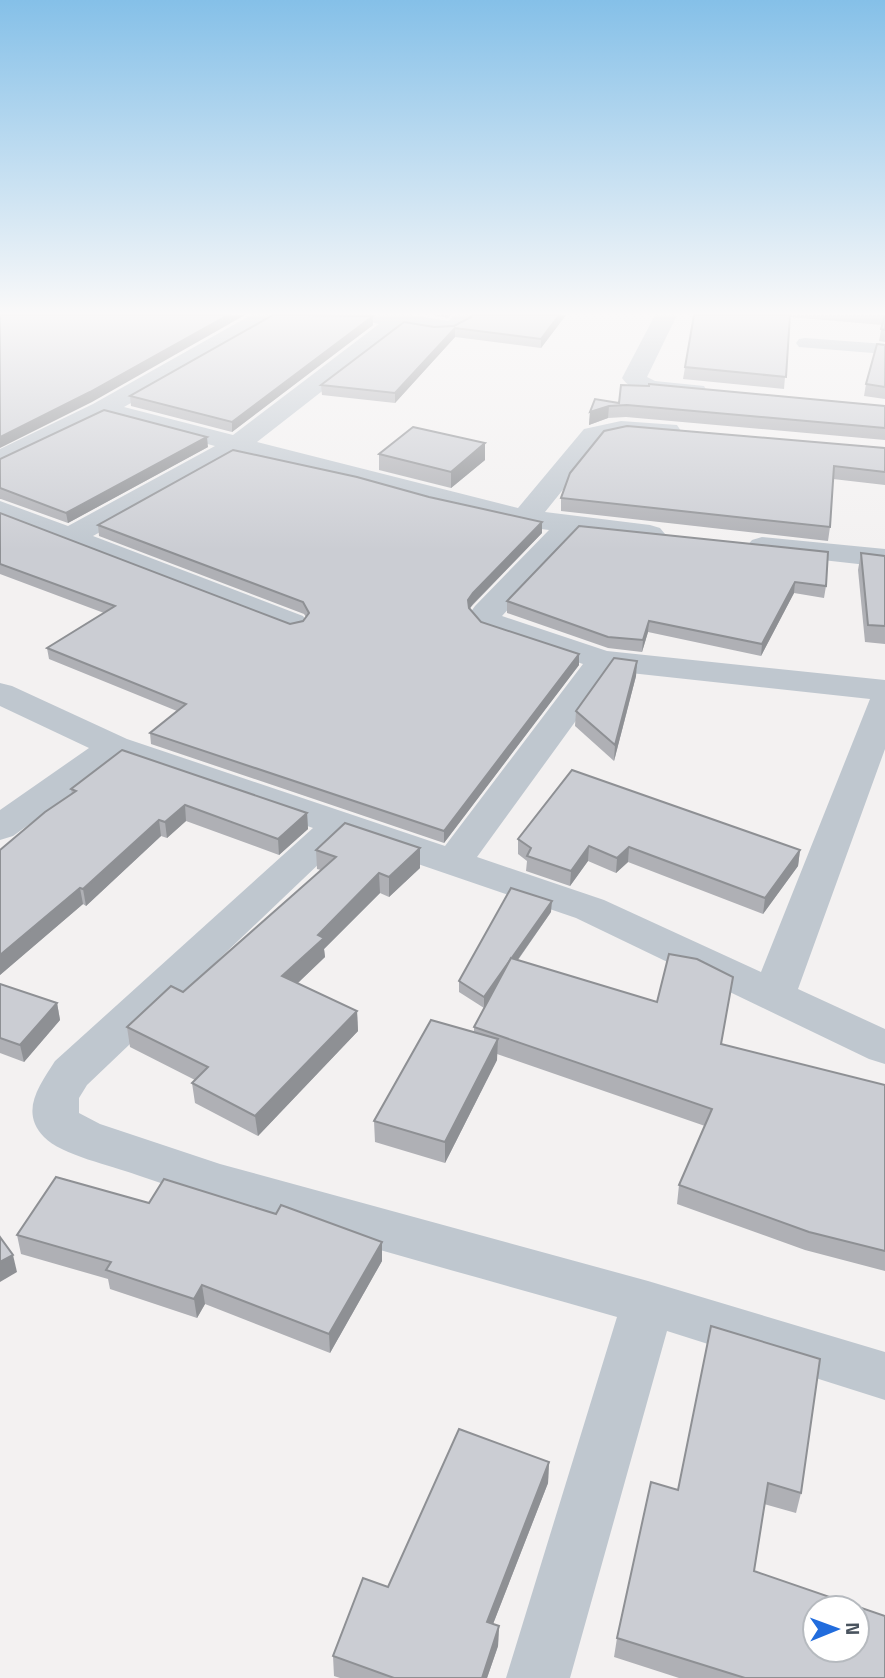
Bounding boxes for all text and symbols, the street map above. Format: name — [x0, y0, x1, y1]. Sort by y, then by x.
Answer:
north arrow — [801, 1594, 871, 1664]
text: N — [839, 1622, 868, 1636]

